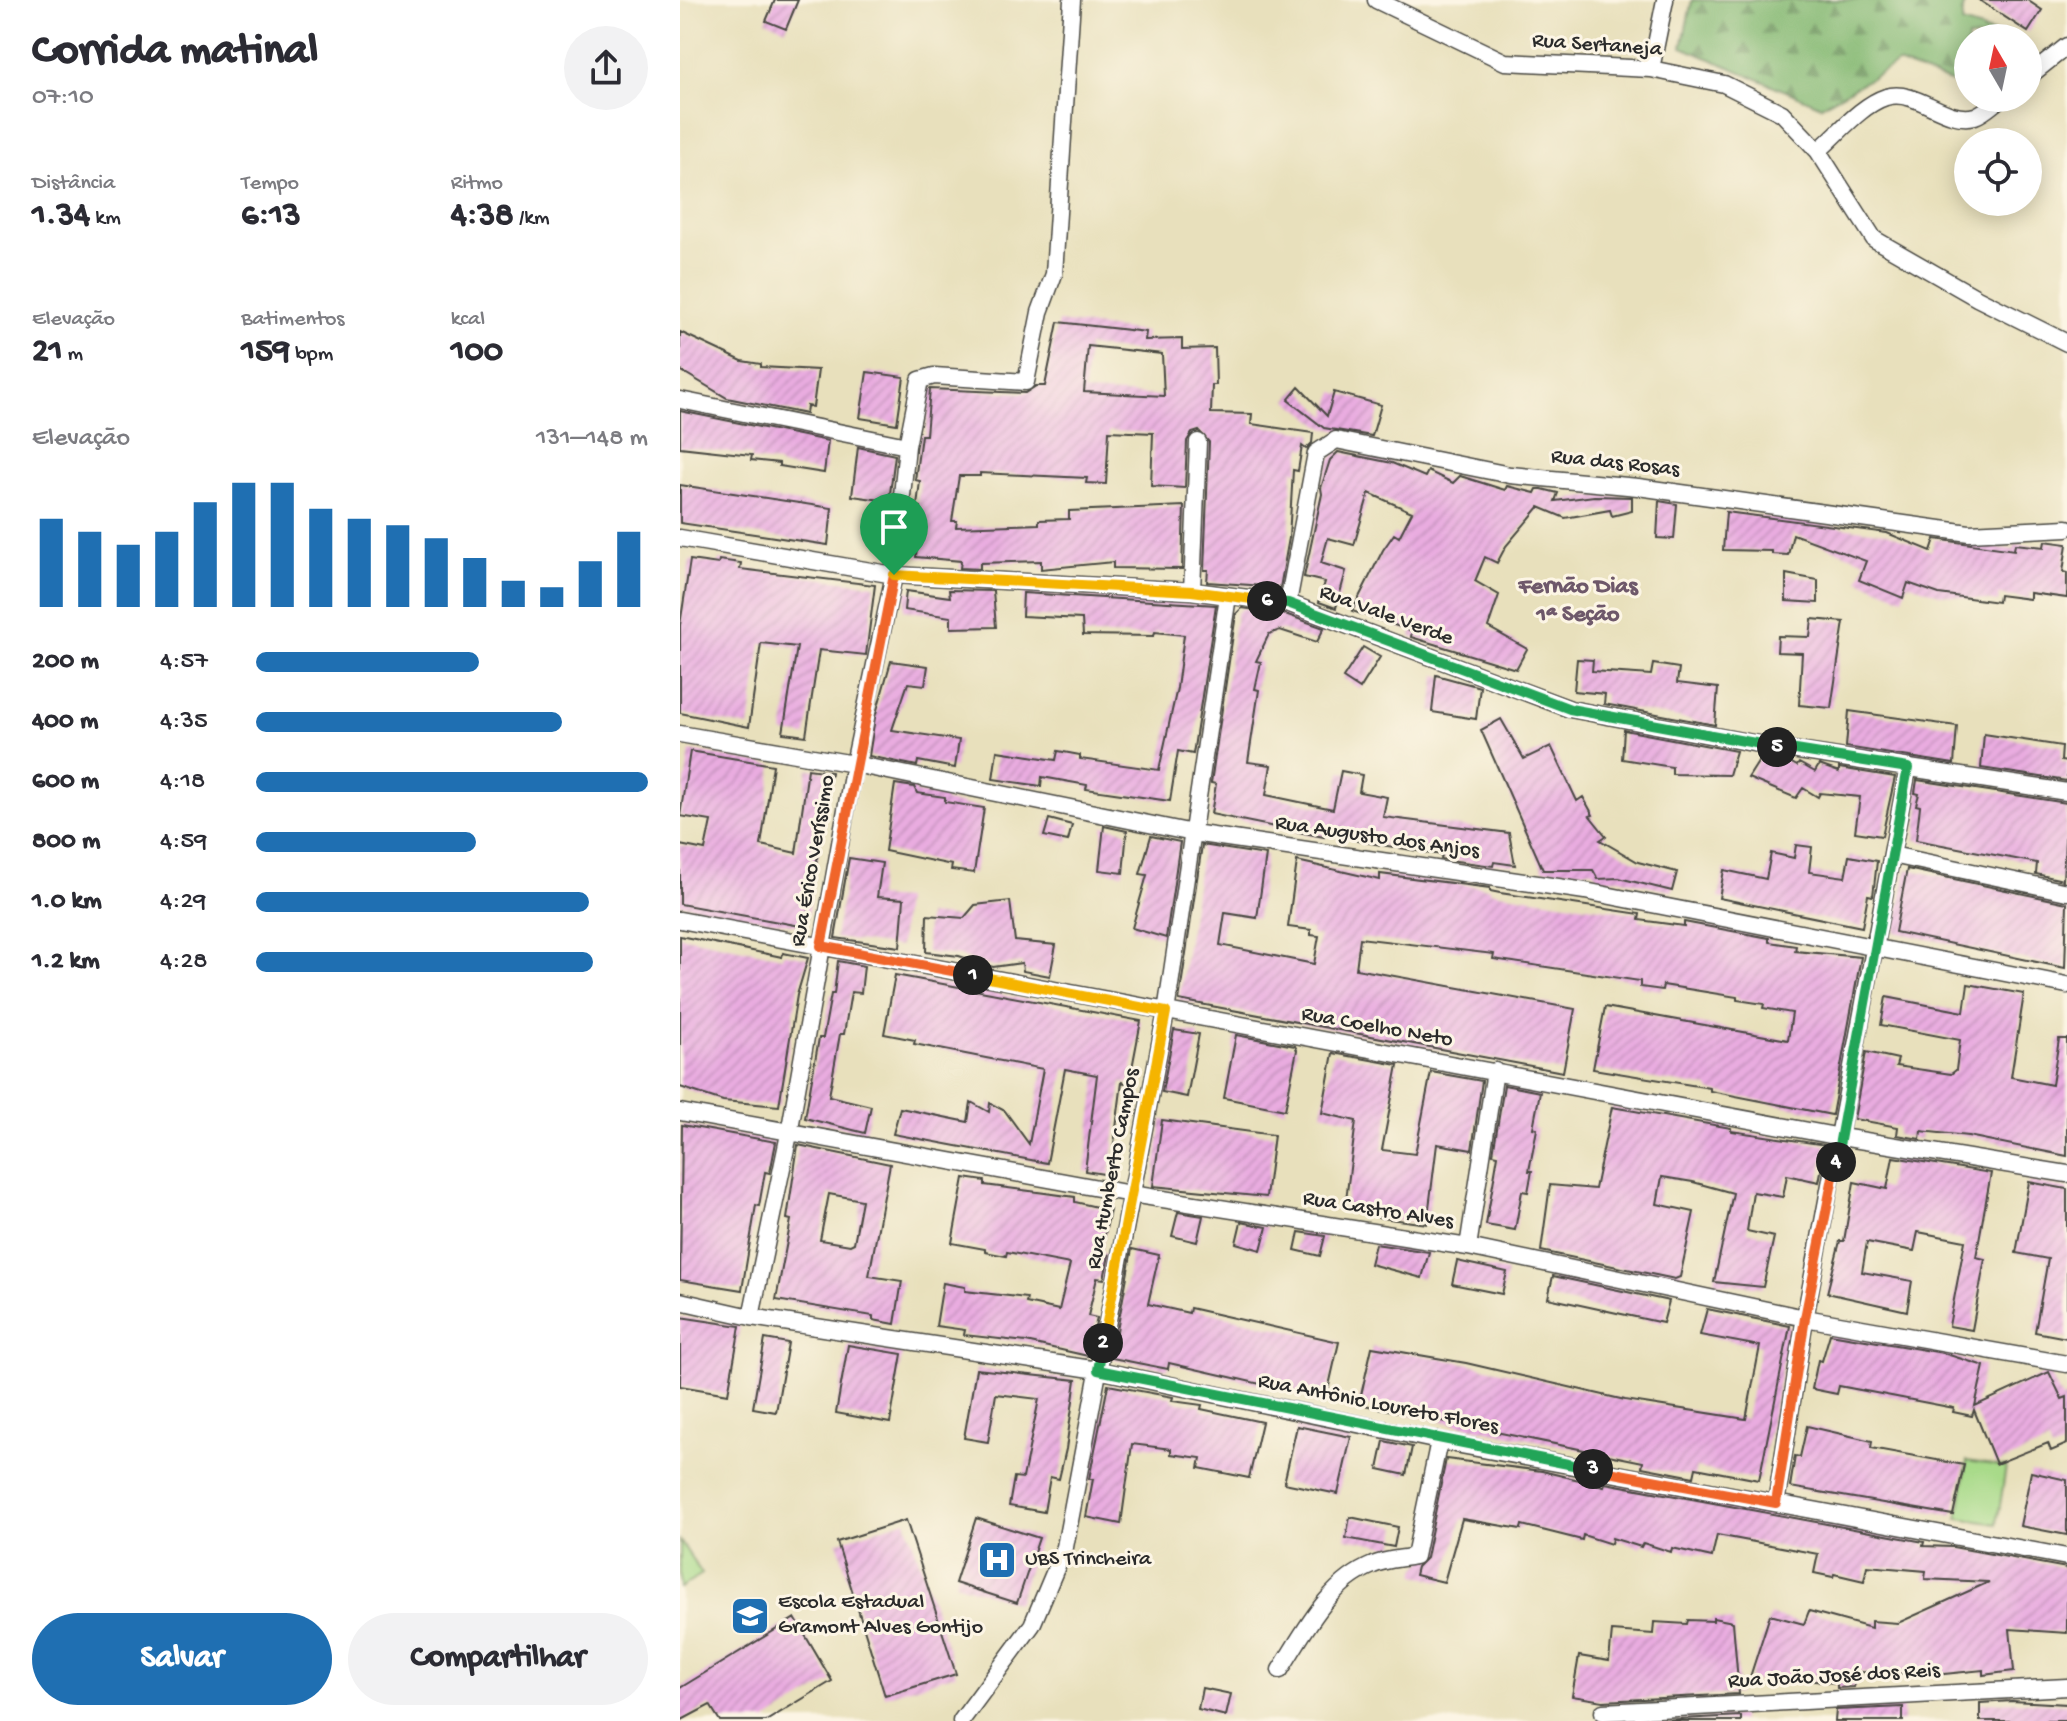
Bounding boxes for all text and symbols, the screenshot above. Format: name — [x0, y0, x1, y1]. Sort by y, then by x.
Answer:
north arrow — [1954, 24, 2042, 112]
map controls — [1954, 24, 2042, 216]
button: share — [564, 26, 648, 110]
text: Corrida matinal — [32, 27, 318, 79]
street label: Rua Sertaneja — [1531, 28, 1664, 64]
text: 07:10 — [32, 83, 94, 114]
button: locate — [1954, 128, 2042, 216]
text: Distância — [32, 171, 115, 197]
text: Tempo — [241, 171, 299, 197]
text: Ritmo — [451, 171, 503, 197]
text: 1.34 — [32, 197, 90, 237]
text: 6:13 — [241, 197, 301, 237]
text: 4:38 — [451, 197, 514, 237]
text: km — [90, 206, 121, 232]
text: /km — [514, 206, 550, 232]
text: Elevação — [32, 307, 115, 333]
text: Batimentos — [241, 307, 344, 333]
text: kcal — [451, 307, 485, 333]
text: 21 — [32, 333, 62, 373]
text: 159 — [241, 333, 290, 373]
text: 100 — [451, 333, 503, 373]
text: m — [62, 342, 83, 368]
text: bpm — [290, 342, 333, 368]
text: Elevação — [32, 424, 130, 455]
text: 131–148 m — [536, 424, 648, 455]
street label: Rua das Rosas — [1549, 444, 1681, 484]
pin — [860, 493, 928, 575]
icon: arrive — [872, 505, 916, 549]
district label: Fernão Dias 1ª Seção — [1517, 573, 1639, 630]
street label: Rua Vale Verde — [1315, 580, 1457, 653]
pin: 6 — [1247, 581, 1287, 621]
text: 6 — [1261, 588, 1273, 614]
text: 200 m — [32, 647, 99, 678]
text: 4:57 — [160, 647, 208, 678]
text: 400 m — [32, 707, 98, 738]
text: 4:35 — [160, 707, 208, 738]
pin: 5 — [1757, 727, 1797, 767]
text: 5 — [1771, 734, 1783, 760]
text: 600 m — [32, 767, 99, 798]
text: 4:18 — [160, 767, 205, 798]
street label: Rua Érico Veríssimo — [786, 773, 842, 949]
street label: Rua Augusto dos Anjos — [1273, 811, 1482, 865]
text: 800 m — [32, 827, 100, 858]
text: 4:59 — [160, 827, 207, 858]
text: 1.0 km — [32, 887, 102, 918]
text: 4:29 — [160, 887, 206, 918]
text: 1.2 km — [32, 947, 100, 978]
text: 4:28 — [160, 947, 207, 978]
pin: 1 — [953, 955, 993, 995]
text: 1 — [969, 962, 977, 988]
street label: Rua Coelho Neto — [1299, 1002, 1455, 1054]
street label: Rua Humberto Campos — [1082, 1065, 1146, 1272]
pin: 4 — [1816, 1142, 1856, 1182]
text: 4 — [1831, 1149, 1841, 1175]
street label: Rua Castro Alves — [1301, 1186, 1456, 1236]
pin: 2 — [1083, 1323, 1123, 1363]
text: 2 — [1098, 1330, 1108, 1356]
street label: Rua Antônio Loureto Flores — [1256, 1369, 1501, 1441]
pin: 3 — [1573, 1449, 1613, 1489]
text: 3 — [1587, 1456, 1599, 1482]
hospital icon: UBS Trincheira — [976, 1539, 1018, 1581]
place label: UBS Trincheira — [1025, 1547, 1152, 1573]
place label: Escola Estadual Gramont Alves Gontijo — [778, 1590, 983, 1641]
school or university icon: Escola Estadual Gramont Alves Gontijo — [729, 1595, 771, 1637]
button: Salvar — [32, 1613, 332, 1705]
button: Compartilhar — [348, 1613, 648, 1705]
street label: Rua João José dos Reis — [1727, 1658, 1942, 1696]

